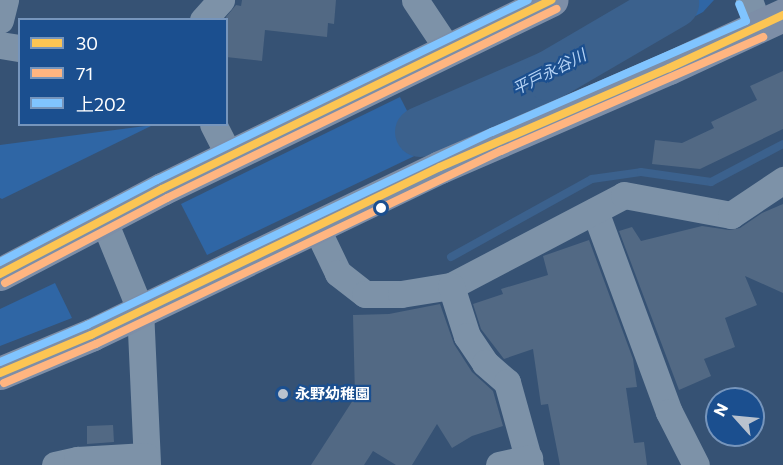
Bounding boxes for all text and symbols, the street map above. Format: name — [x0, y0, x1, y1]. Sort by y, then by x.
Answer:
legend — [18, 18, 228, 126]
text: 30 — [76, 32, 98, 54]
water label: 平戸永谷川 — [509, 45, 589, 99]
text: 71 — [76, 62, 93, 84]
text: 上202 — [76, 93, 126, 115]
unlabelled marker — [375, 202, 387, 214]
place label: 永野幼稚園 — [295, 385, 370, 403]
marker: 永野幼稚園 — [276, 387, 290, 401]
north arrow — [705, 387, 765, 447]
text: N — [709, 400, 731, 419]

